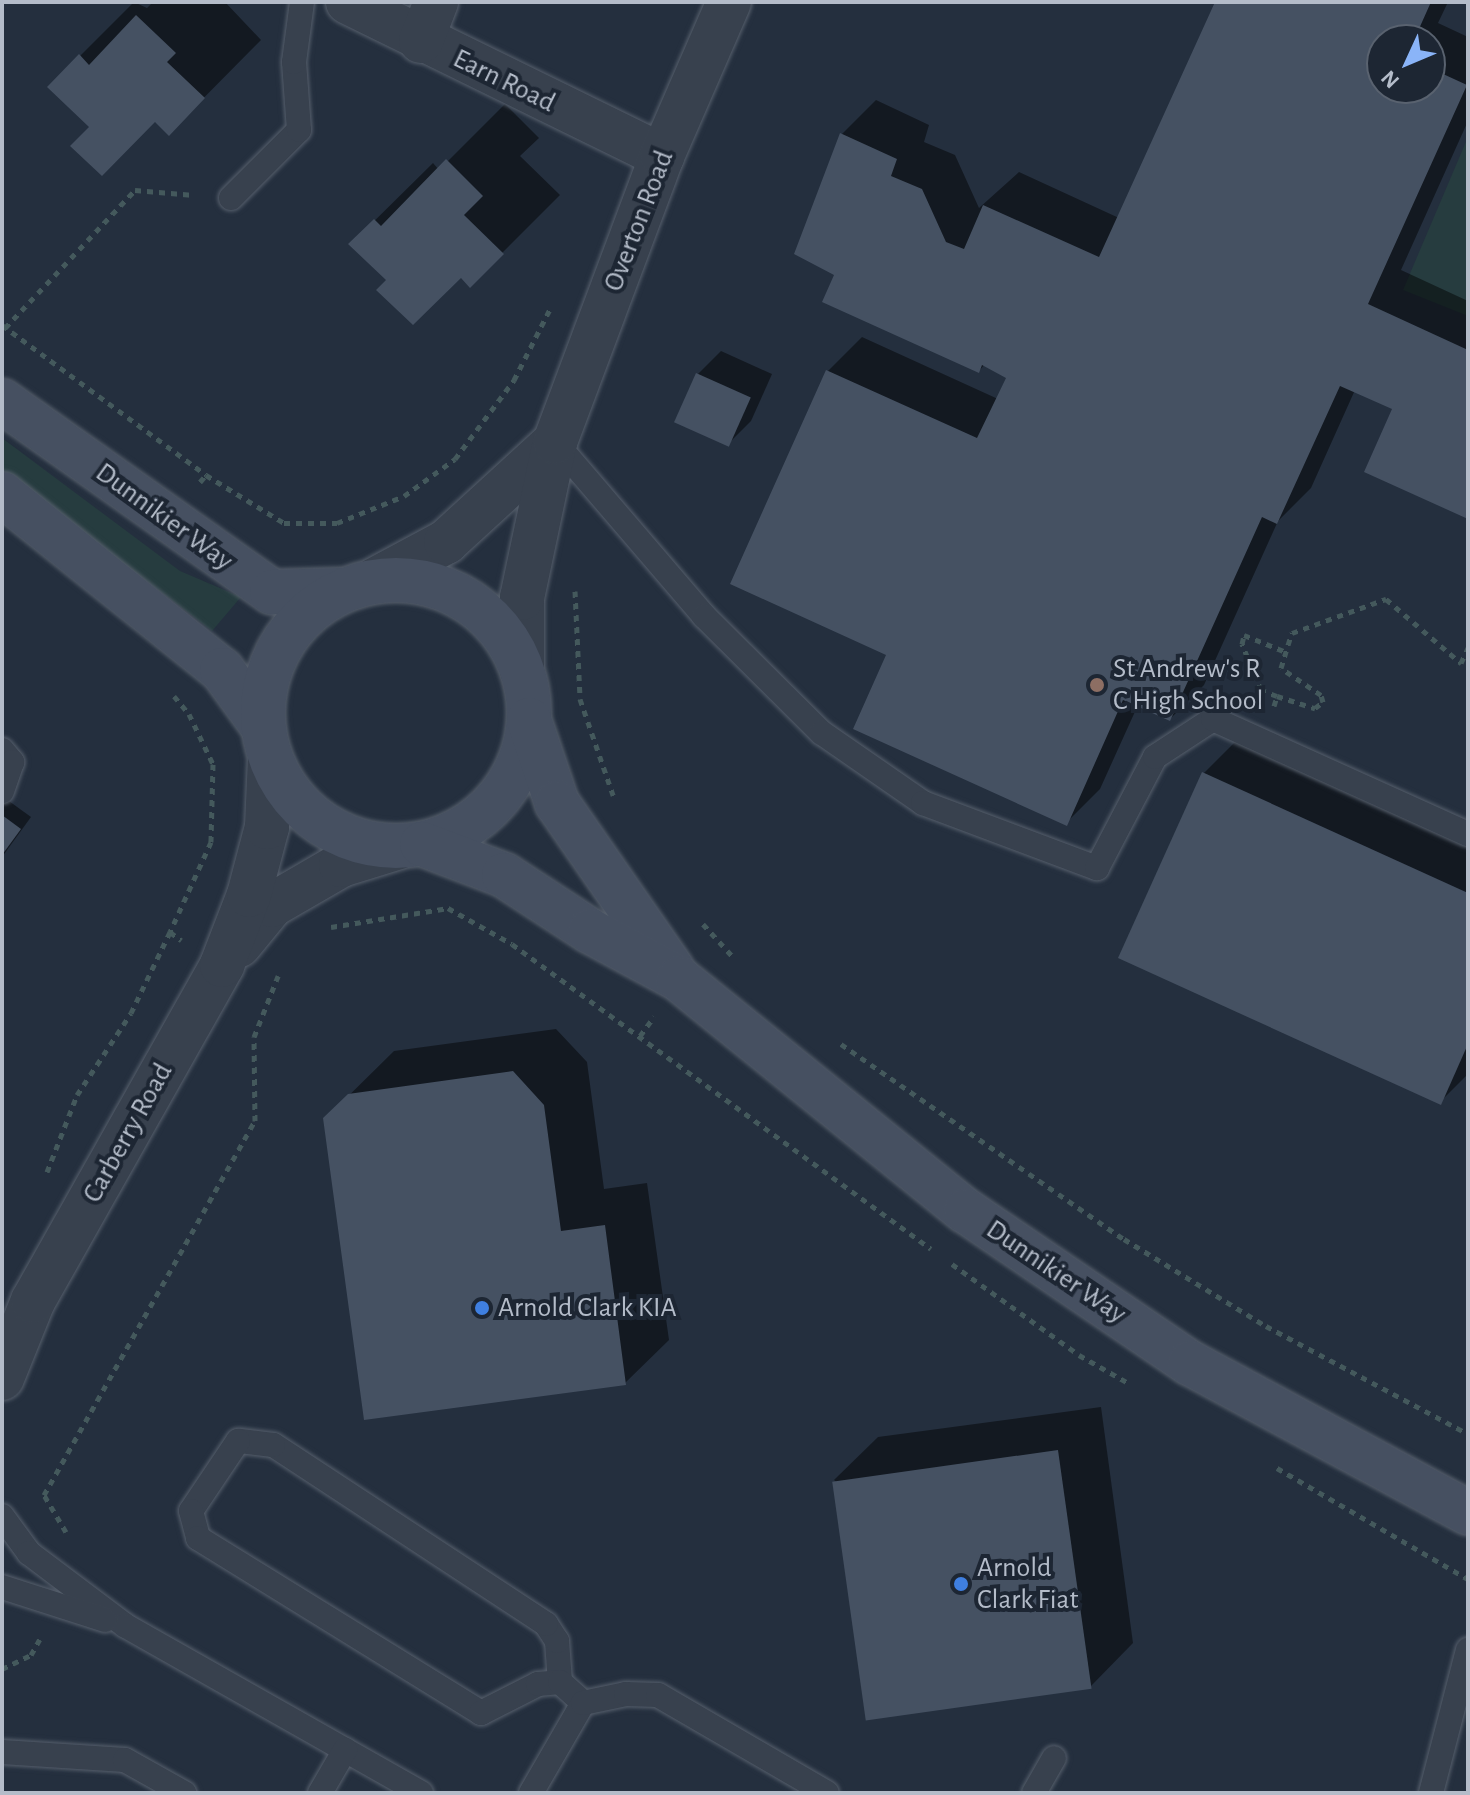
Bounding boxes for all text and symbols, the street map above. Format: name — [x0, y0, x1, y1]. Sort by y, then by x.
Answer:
north arrow — [1366, 24, 1446, 104]
street label: Earn Road — [447, 42, 561, 120]
text: N — [1377, 66, 1403, 92]
street label: Overton Road — [597, 146, 681, 296]
street label: Dunnikier Way — [89, 456, 239, 578]
place label: St Andrew's R C High School — [1113, 652, 1263, 718]
marker: St Andrew's R C High School — [1088, 676, 1106, 694]
street label: Carberry Road — [76, 1057, 180, 1209]
street label: Dunnikier Way — [980, 1213, 1132, 1331]
place label: Arnold Clark KIA — [498, 1291, 677, 1325]
marker: Arnold Clark KIA — [473, 1299, 491, 1317]
place label: Arnold Clark Fiat — [977, 1551, 1078, 1617]
marker: Arnold Clark Fiat — [952, 1575, 970, 1593]

